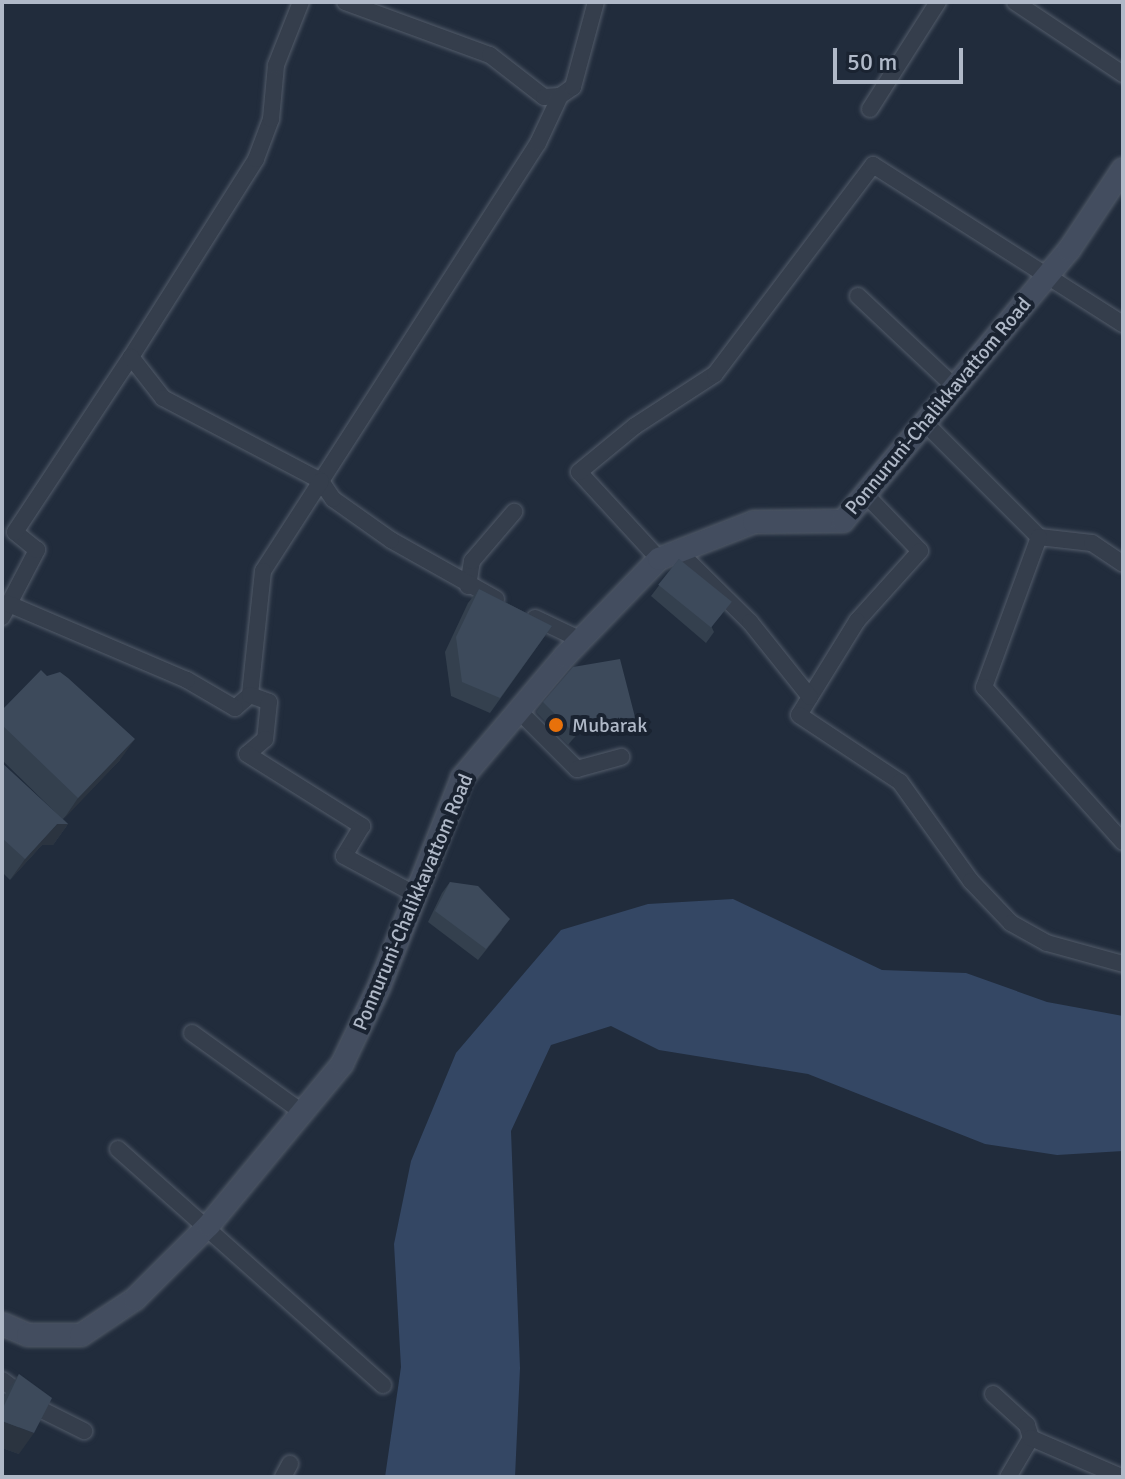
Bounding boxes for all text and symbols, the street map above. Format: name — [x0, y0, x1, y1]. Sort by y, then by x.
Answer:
scale bar — [837, 32, 967, 82]
text: 50 m — [847, 47, 897, 77]
street label: Ponnuruni-Chalikkavattom Road — [840, 293, 1036, 519]
place label: Mubarak — [572, 713, 647, 737]
marker: Mubarak — [547, 716, 565, 734]
street label: Ponnuruni-Chalikkavattom Road — [348, 770, 478, 1034]

